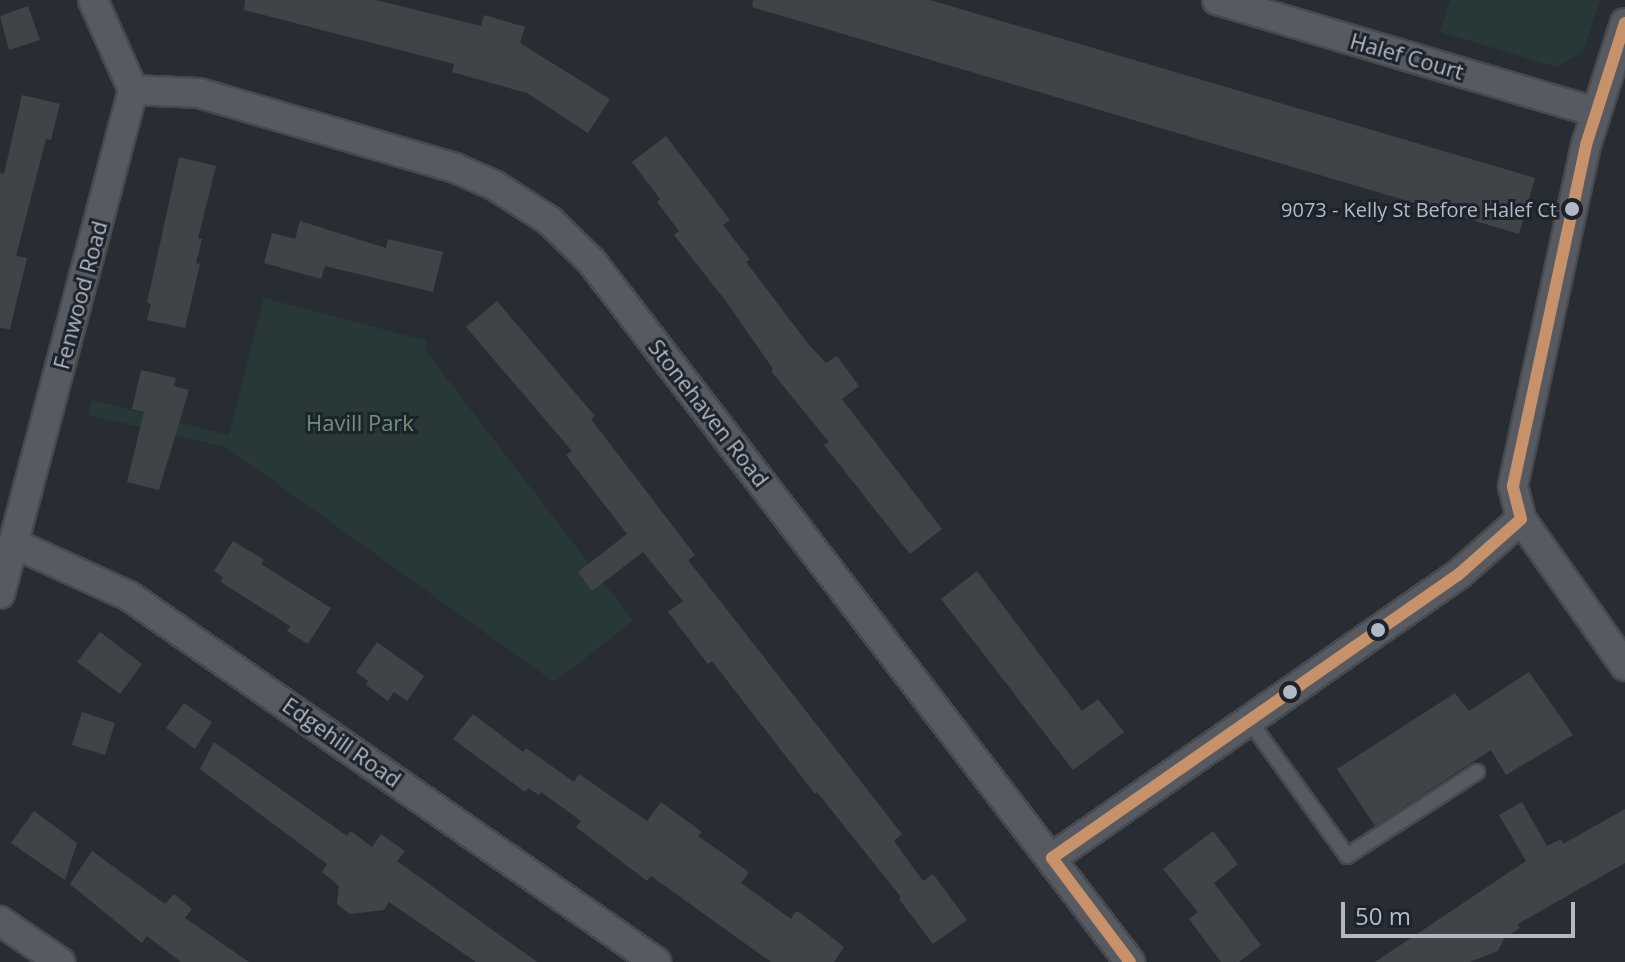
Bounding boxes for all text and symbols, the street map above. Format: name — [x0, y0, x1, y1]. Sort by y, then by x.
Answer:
street label: Halef Court — [1347, 27, 1467, 85]
place label: 9073 - Kelly St Before Halef Ct — [1281, 197, 1557, 221]
marker: 9073 - Kelly St Before Halef Ct — [1564, 201, 1580, 217]
street label: Fenwood Road — [48, 218, 112, 372]
street label: Stonehaven Road — [643, 334, 775, 492]
park label: Havill Park — [306, 410, 414, 436]
unlabelled marker — [1370, 622, 1386, 638]
unlabelled marker — [1282, 684, 1298, 700]
street label: Edgehill Road — [278, 692, 406, 792]
scale bar — [1345, 886, 1579, 936]
text: 50 m — [1355, 899, 1411, 932]

